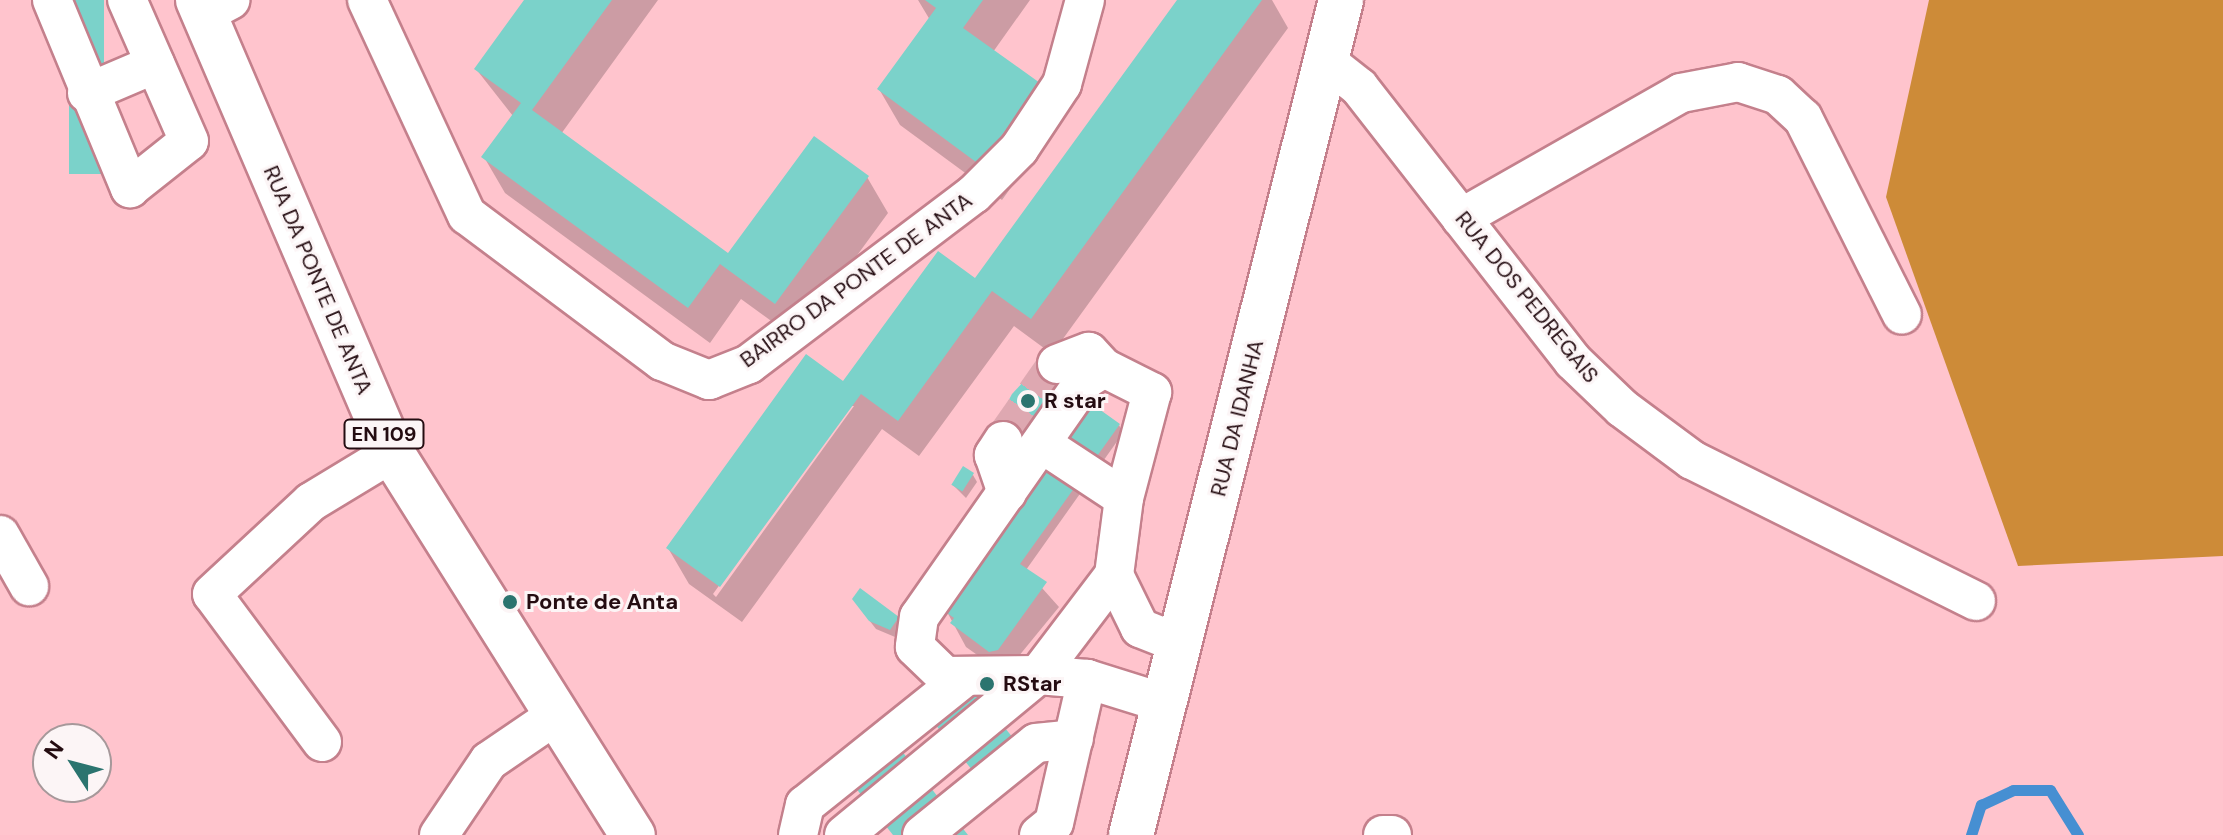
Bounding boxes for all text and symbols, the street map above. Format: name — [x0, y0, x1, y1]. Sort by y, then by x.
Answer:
street label: RUA DA PONTE DE ANTA — [258, 162, 378, 398]
street label: BAIRRO DA PONTE DE ANTA — [735, 187, 977, 373]
street label: RUA DOS PEDREGAIS — [1450, 206, 1604, 388]
street label: RUA DA IDANHA — [1205, 337, 1269, 499]
place label: R star — [1044, 388, 1106, 414]
marker: R star — [1019, 392, 1037, 410]
road number: EN 109 — [342, 418, 426, 450]
place label: Ponte de Anta — [526, 589, 678, 615]
marker: Ponte de Anta — [501, 593, 519, 611]
place label: RStar — [1003, 671, 1062, 697]
marker: RStar — [978, 675, 996, 693]
north arrow — [32, 723, 112, 803]
text: N — [37, 735, 70, 765]

